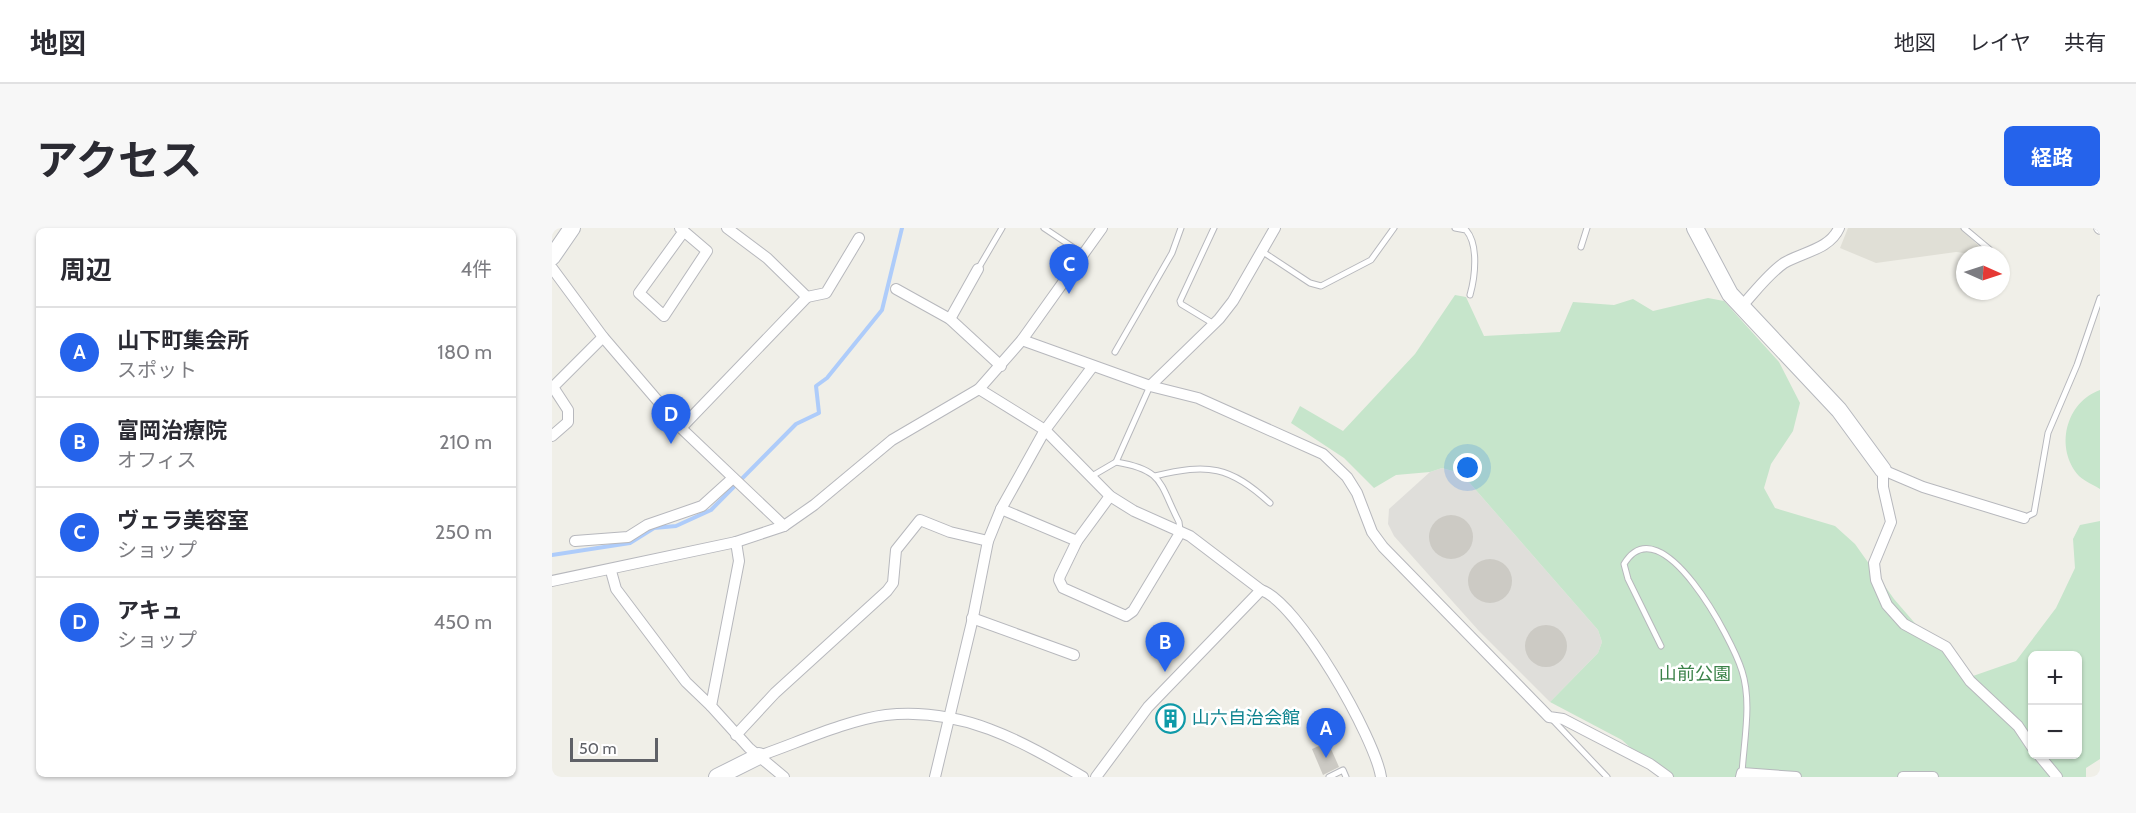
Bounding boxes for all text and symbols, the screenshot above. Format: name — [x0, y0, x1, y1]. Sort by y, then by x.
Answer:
text: 地図 — [30, 26, 86, 60]
text: 地図 — [1894, 30, 1936, 55]
text: レイヤ — [1969, 30, 2031, 55]
text: 共有 — [2064, 30, 2106, 55]
button: 経路 — [2004, 126, 2100, 186]
text: アクセス — [36, 134, 202, 186]
pin: C — [1050, 244, 1088, 294]
north arrow — [1956, 246, 2010, 300]
text: 周辺 — [60, 254, 112, 286]
text: 4件 — [460, 257, 492, 281]
text: 山下町集会所 — [117, 327, 249, 354]
text: A — [73, 340, 86, 364]
text: 180 m — [437, 340, 492, 364]
text: スポット — [117, 358, 197, 382]
pin: D — [652, 394, 690, 444]
text: 富岡治療院 — [117, 417, 227, 444]
text: B — [73, 430, 86, 454]
text: 210 m — [439, 430, 492, 454]
text: オフィス — [117, 448, 197, 472]
your location — [1453, 453, 1482, 482]
text: ヴェラ美容室 — [117, 507, 249, 534]
text: C — [73, 520, 86, 544]
text: 250 m — [435, 520, 492, 544]
text: ショップ — [117, 538, 197, 562]
text: アキュ — [117, 597, 183, 624]
text: D — [72, 610, 87, 634]
text: 450 m — [434, 610, 492, 634]
pin: B — [1146, 622, 1184, 672]
text: ショップ — [117, 628, 197, 652]
map controls — [2028, 651, 2082, 759]
button: + — [2028, 651, 2082, 705]
park label: 山前公園 — [1659, 663, 1731, 685]
building icon: 山六自治会館 — [1155, 702, 1187, 734]
button: − — [2028, 705, 2082, 759]
place label: 山六自治会館 — [1192, 707, 1300, 729]
pin: A — [1306, 708, 1346, 758]
scale bar — [570, 735, 658, 762]
text: 50 m — [579, 739, 616, 758]

